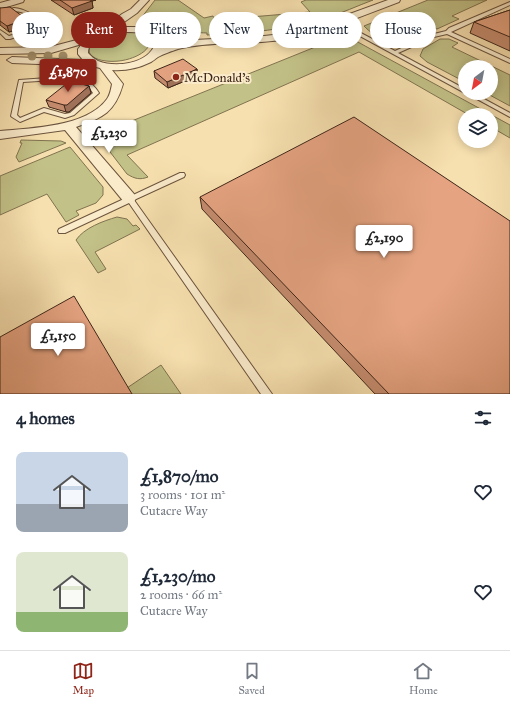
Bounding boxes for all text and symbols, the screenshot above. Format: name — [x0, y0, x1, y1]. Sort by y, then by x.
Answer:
chip: Buy — [12, 12, 63, 48]
chip: Rent — [71, 12, 127, 48]
chip: Filters — [135, 12, 201, 48]
chip: New — [209, 12, 264, 48]
chip: Apartment — [272, 12, 362, 48]
chip: House — [370, 12, 436, 48]
pin: £1,870 — [35, 59, 101, 93]
north arrow — [458, 60, 498, 100]
map controls — [458, 60, 498, 148]
text: £1,870 — [49, 64, 87, 80]
place label: McDonald's — [184, 70, 250, 86]
marker: McDonald's — [171, 72, 181, 82]
button: layers — [458, 108, 498, 148]
pin: £1,230 — [76, 120, 142, 154]
text: £1,230 — [91, 125, 127, 141]
pin: £2,190 — [351, 225, 417, 259]
text: £2,190 — [365, 230, 403, 246]
pin: £1,150 — [25, 323, 91, 357]
text: £1,150 — [40, 328, 76, 344]
icon: filters — [472, 407, 494, 429]
text: 4 homes — [16, 408, 75, 429]
text: £1,870/mo — [140, 466, 218, 487]
icon: home — [48, 468, 96, 516]
icon: heart — [472, 481, 494, 503]
text: 3 rooms · 101 m² — [140, 487, 225, 503]
text: Cutacre Way — [140, 503, 208, 519]
text: £1,230/mo — [140, 566, 216, 587]
icon: home — [48, 568, 96, 616]
icon: heart — [472, 581, 494, 603]
text: 2 rooms · 66 m² — [140, 587, 222, 603]
text: Cutacre Way — [140, 603, 208, 619]
tab: Map — [72, 660, 94, 697]
tab: Saved — [239, 660, 265, 697]
tab: Home — [409, 660, 438, 697]

